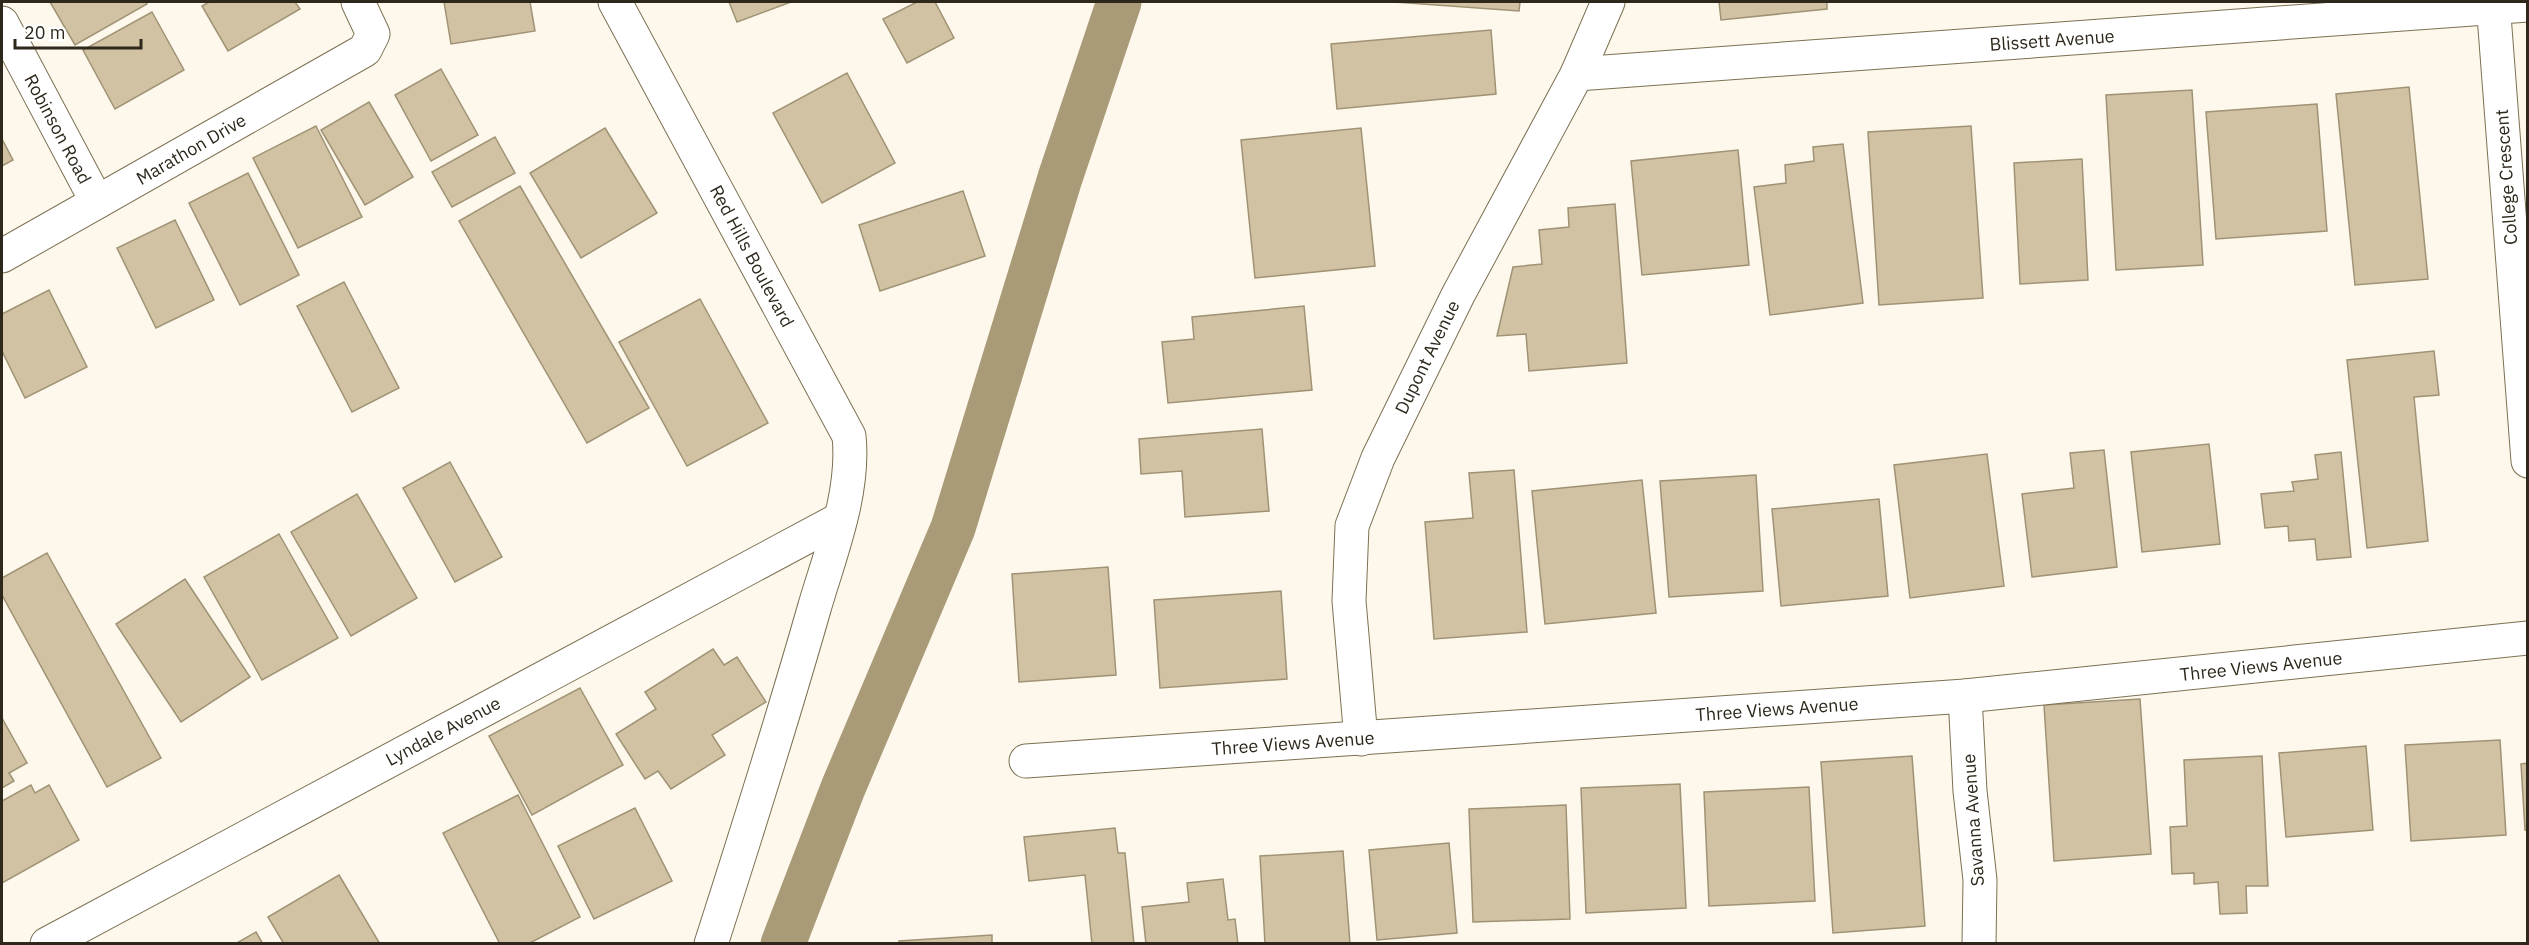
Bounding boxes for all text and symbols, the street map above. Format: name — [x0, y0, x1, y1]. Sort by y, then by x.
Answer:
scale bar — [15, 12, 141, 50]
text: 20 m — [24, 21, 66, 44]
street label: Blissett Avenue — [1989, 24, 2115, 56]
street label: Robinson Road — [19, 70, 97, 188]
street label: Marathon Drive — [132, 108, 250, 190]
street label: College Crescent — [2490, 108, 2522, 246]
street label: Red Hills Boulevard — [705, 181, 799, 331]
street label: Dupont Avenue — [1390, 296, 1465, 418]
street label: Three Views Avenue — [2179, 646, 2343, 686]
street label: Lyndale Avenue — [382, 691, 504, 771]
street label: Three Views Avenue — [1695, 692, 1859, 726]
street label: Three Views Avenue — [1211, 726, 1375, 760]
street label: Savanna Avenue — [1957, 753, 1989, 887]

